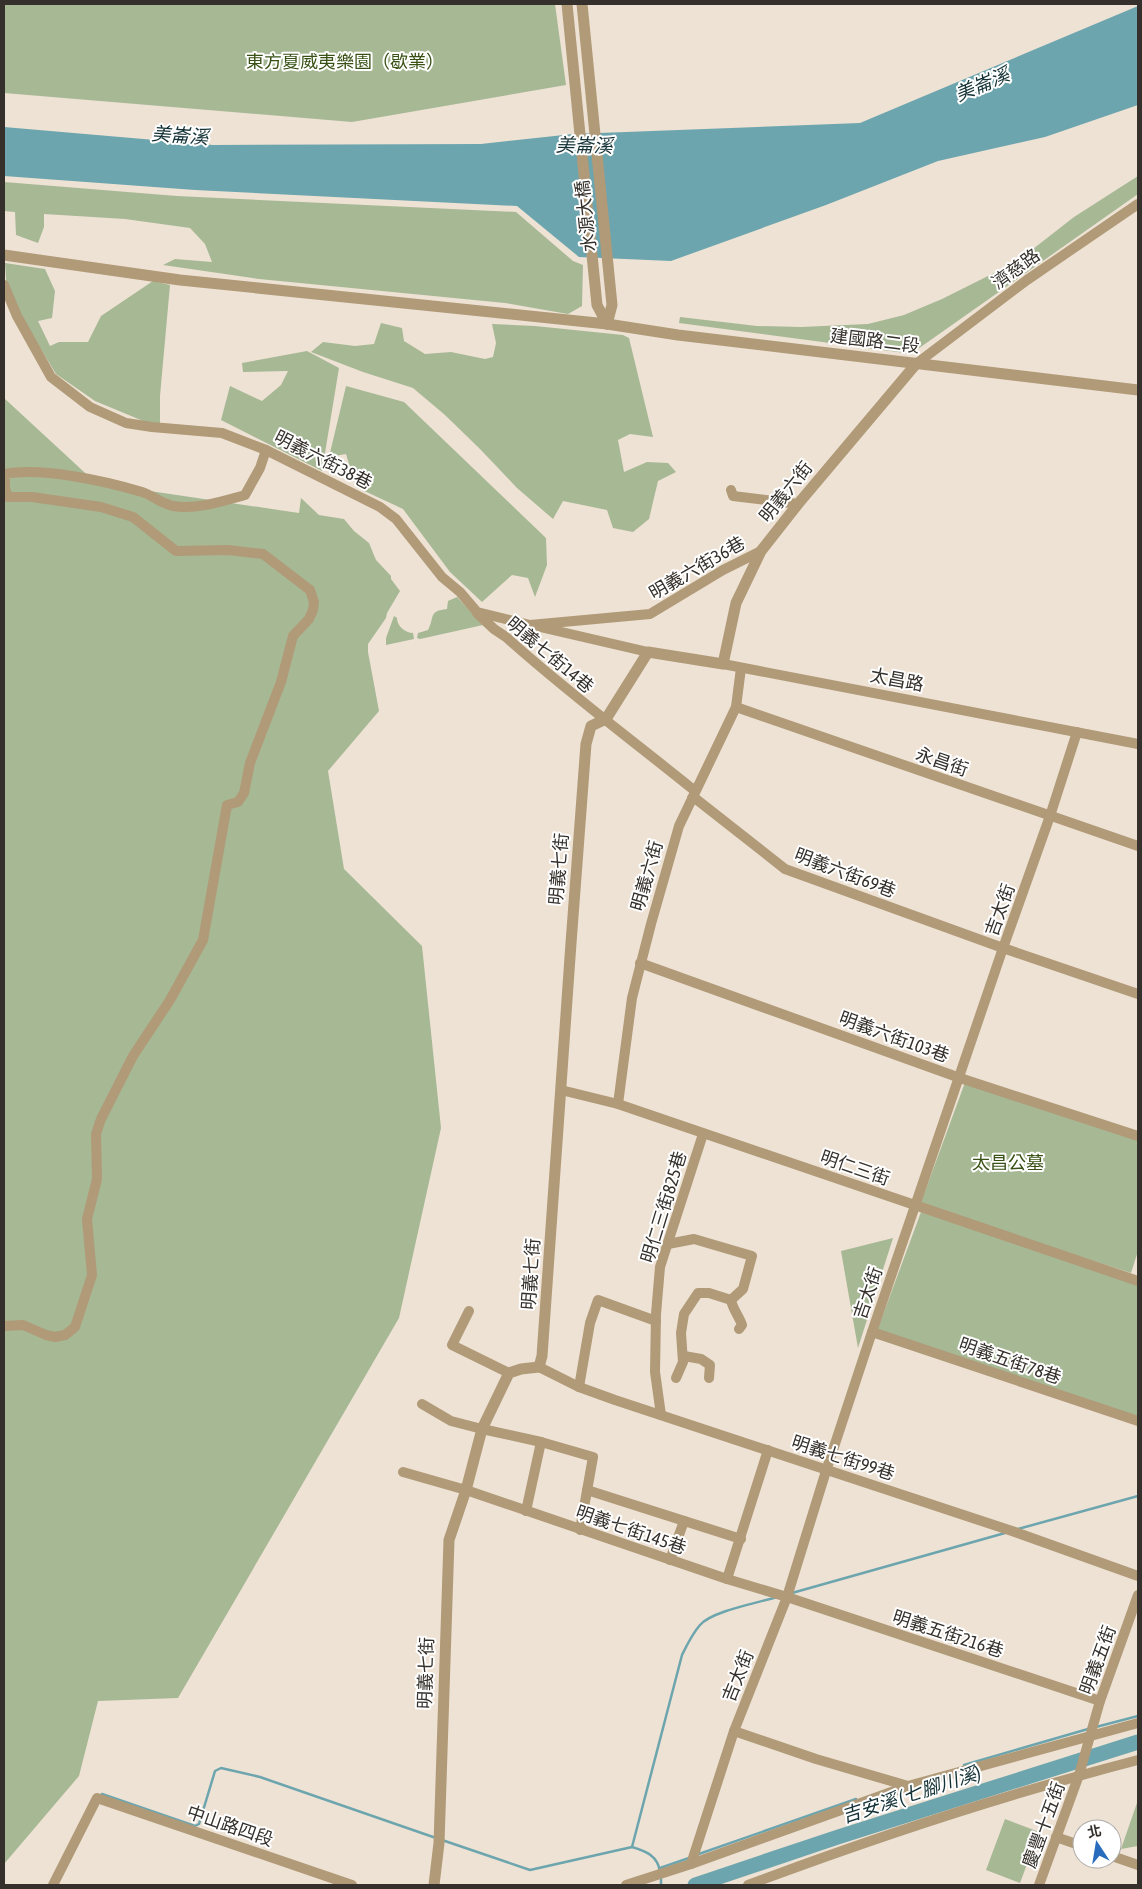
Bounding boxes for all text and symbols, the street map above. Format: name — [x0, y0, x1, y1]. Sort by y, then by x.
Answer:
park label: 東方夏威夷樂園（歇業） — [246, 51, 444, 72]
water label: 美崙溪 — [951, 62, 1015, 105]
water label: 美崙溪 — [151, 122, 212, 148]
water label: 美崙溪 — [555, 134, 616, 157]
street label: 水源大橋 — [571, 179, 600, 253]
street label: 濟慈路 — [988, 244, 1044, 293]
street label: 建國路二段 — [829, 325, 921, 356]
street label: 明義六街38巷 — [271, 426, 376, 493]
street label: 明義六街 — [755, 457, 816, 526]
street label: 明義六街36巷 — [645, 532, 748, 603]
street label: 明義七街14巷 — [503, 612, 598, 697]
street label: 太昌路 — [869, 664, 926, 695]
street label: 永昌街 — [913, 743, 971, 780]
street label: 明義七街 — [545, 832, 572, 906]
street label: 明義六街 — [627, 838, 667, 913]
street label: 明義六街69巷 — [792, 844, 899, 901]
street label: 吉太街 — [980, 881, 1019, 939]
street label: 明義六街103巷 — [836, 1007, 952, 1066]
street label: 明仁三街 — [818, 1146, 893, 1189]
street label: 明仁三街825巷 — [637, 1149, 690, 1265]
park label: 太昌公墓 — [972, 1152, 1044, 1173]
street label: 明義七街 — [518, 1237, 543, 1311]
street label: 吉太街 — [849, 1264, 886, 1322]
street label: 明義五街78巷 — [956, 1333, 1064, 1388]
street label: 明義七街99巷 — [789, 1431, 897, 1484]
street label: 明義七街145巷 — [573, 1501, 689, 1558]
street label: 明義五街216巷 — [890, 1606, 1006, 1661]
street label: 明義五街 — [1075, 1622, 1120, 1697]
street label: 明義七街 — [414, 1637, 437, 1709]
street label: 吉太街 — [718, 1647, 757, 1705]
water label: 吉安溪 (七腳川溪) — [839, 1761, 983, 1827]
street label: 慶豐十五街 — [1018, 1779, 1069, 1871]
street label: 中山路四段 — [184, 1801, 276, 1850]
north arrow — [1072, 1819, 1122, 1869]
text: 北 — [1086, 1822, 1103, 1841]

